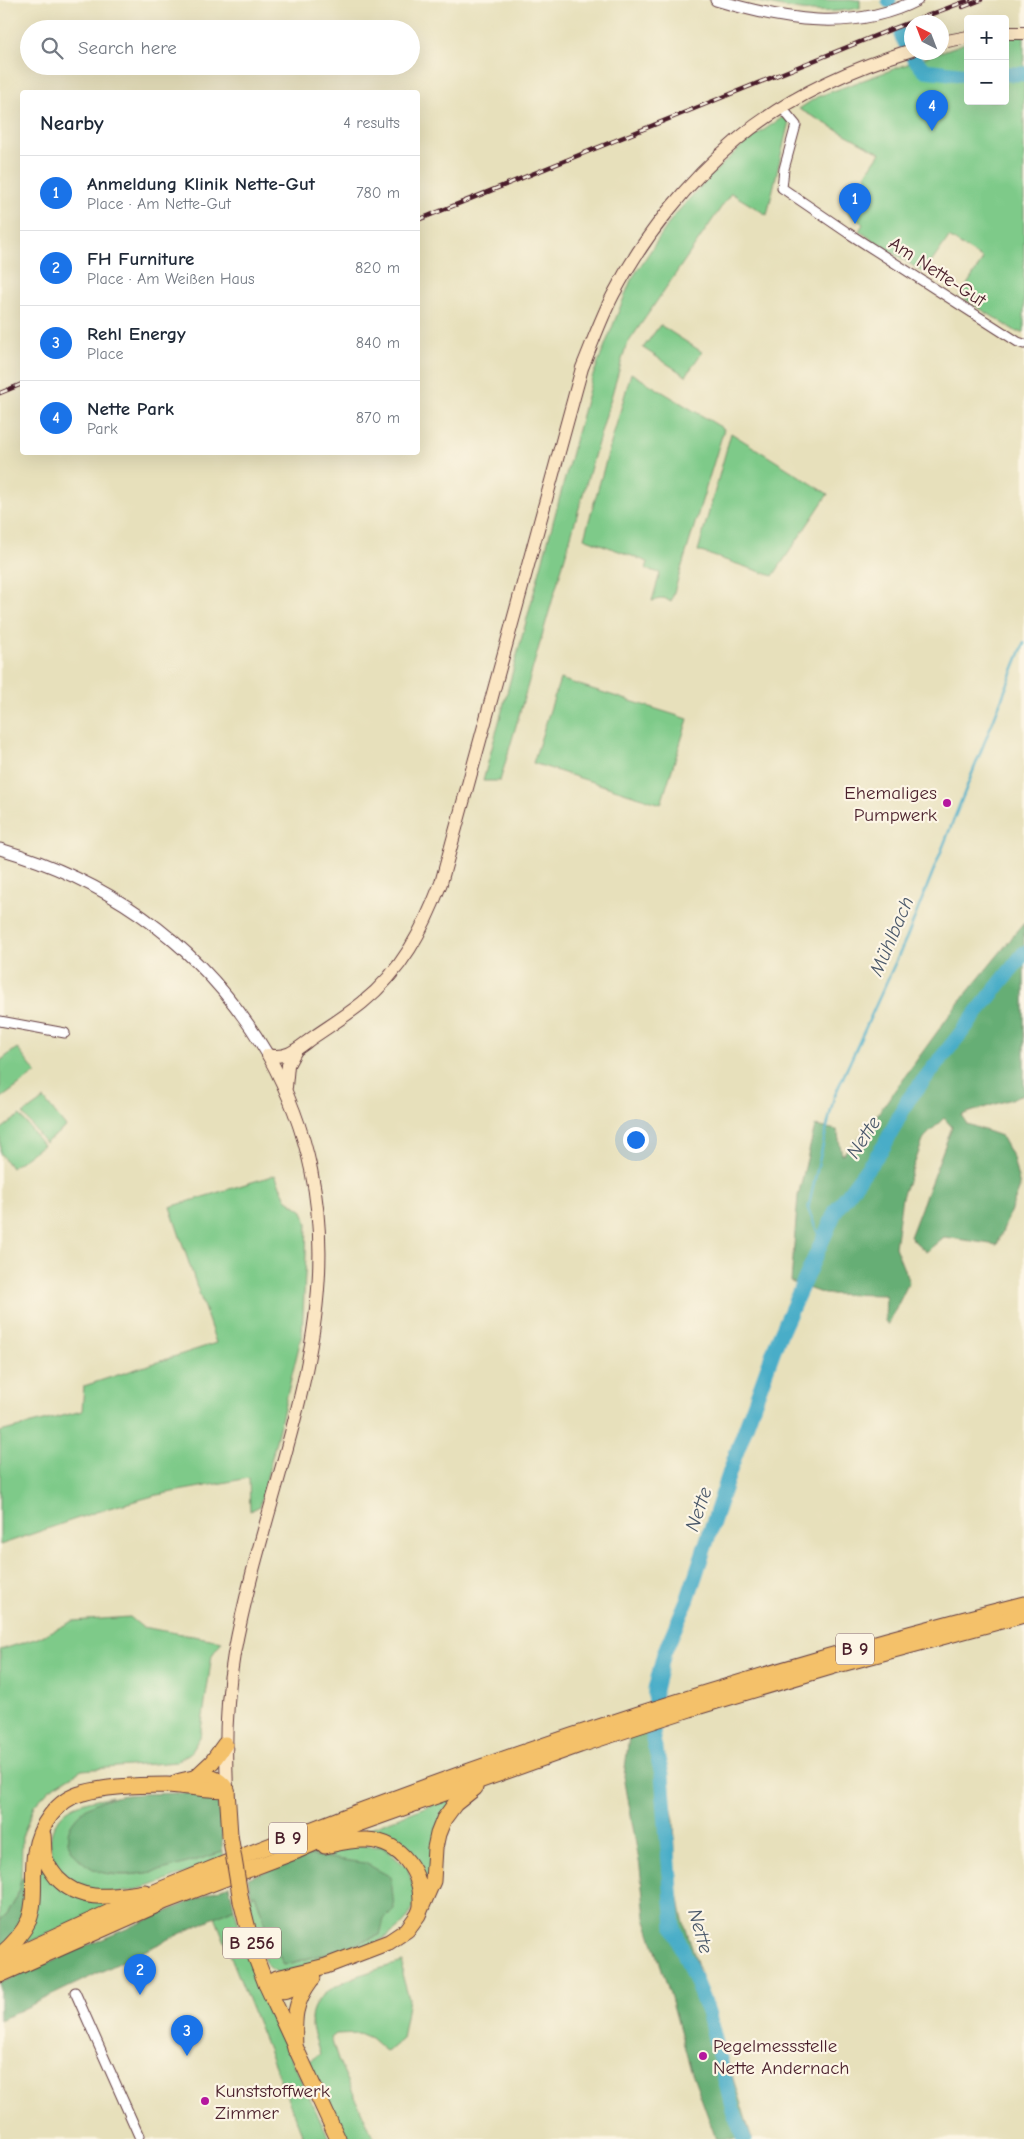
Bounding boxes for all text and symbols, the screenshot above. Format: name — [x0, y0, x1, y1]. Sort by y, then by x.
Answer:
north arrow — [904, 15, 949, 60]
map controls — [964, 15, 1009, 105]
button: + — [964, 15, 1009, 60]
search box — [20, 20, 420, 75]
icon: search — [38, 34, 66, 62]
text: Search here — [78, 37, 177, 59]
button: − — [964, 60, 1009, 105]
pin: 4 — [916, 90, 948, 131]
text: Nearby — [40, 111, 104, 135]
text: 4 results — [343, 114, 400, 132]
text: Anmeldung Klinik Nette-Gut — [87, 173, 315, 195]
pin: 1 — [839, 183, 871, 224]
text: 1 — [53, 184, 59, 202]
text: 780 m — [356, 184, 400, 202]
text: Place · Am Nette-Gut — [87, 195, 231, 213]
street label: Am Nette-Gut — [885, 232, 991, 312]
text: FH Furniture — [87, 248, 194, 270]
text: 2 — [52, 259, 60, 277]
text: 820 m — [355, 259, 400, 277]
text: Place · Am Weißen Haus — [87, 270, 255, 288]
text: Rehl Energy — [87, 323, 186, 345]
text: 3 — [52, 334, 60, 352]
text: 840 m — [356, 334, 400, 352]
text: Place — [87, 345, 123, 363]
text: Nette Park — [87, 398, 174, 420]
text: 4 — [52, 409, 60, 427]
text: 870 m — [356, 409, 400, 427]
text: Park — [87, 420, 118, 438]
place label: Ehemaliges Pumpwerk — [844, 782, 938, 826]
marker: Ehemaliges Pumpwerk — [941, 797, 953, 809]
water label: Mühlbach — [864, 893, 918, 980]
water label: Nette — [841, 1112, 885, 1163]
your location — [623, 1127, 649, 1153]
water label: Nette — [680, 1484, 717, 1534]
road number: B 9 — [836, 1634, 874, 1665]
road number: B 9 — [269, 1822, 307, 1854]
water label: Nette — [683, 1906, 718, 1956]
road number: B 256 — [223, 1928, 281, 1959]
pin: 2 — [124, 1954, 156, 1995]
pin: 3 — [171, 2015, 203, 2056]
place label: Pegelmessstelle Nette Andernach — [713, 2035, 850, 2079]
marker: Pegelmessstelle Nette Andernach — [697, 2050, 709, 2062]
place label: Kunststoffwerk Zimmer — [215, 2080, 331, 2124]
marker: Kunststoffwerk Zimmer — [199, 2095, 211, 2107]

